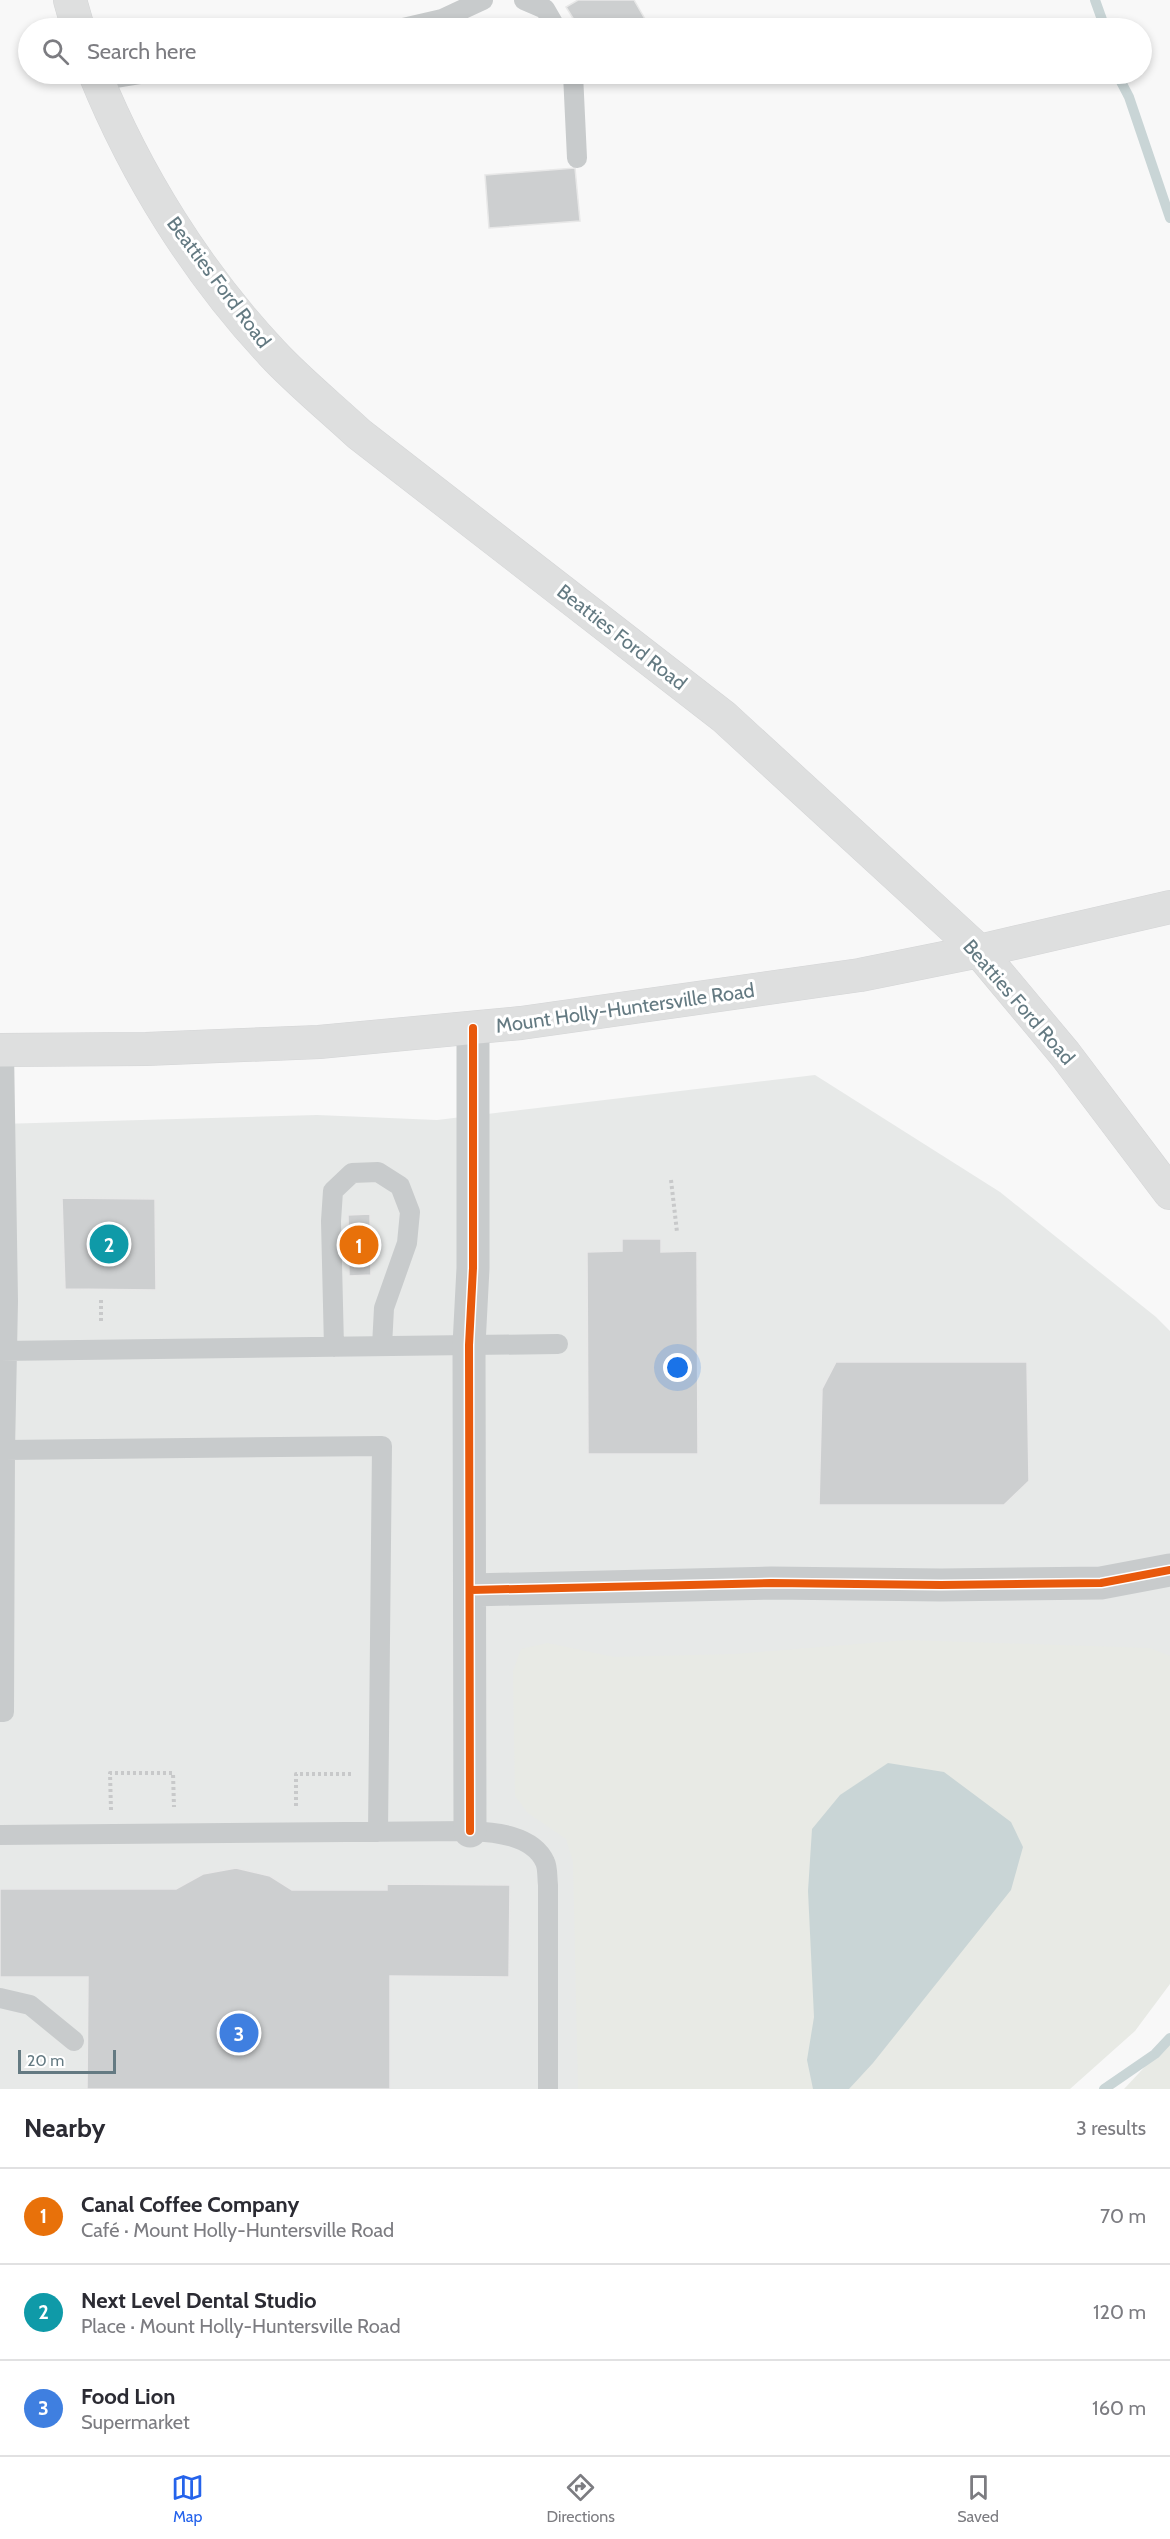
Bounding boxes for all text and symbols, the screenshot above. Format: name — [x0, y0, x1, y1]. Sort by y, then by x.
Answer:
search box — [18, 18, 1152, 84]
icon: search — [39, 35, 72, 68]
text: Search here — [87, 38, 196, 65]
street label: Beatties Ford Road — [162, 212, 276, 352]
street label: Beatties Ford Road — [552, 579, 692, 695]
street label: Beatties Ford Road — [958, 935, 1080, 1069]
street label: Mount Holly-Huntersville Road — [494, 978, 756, 1038]
pin: 2 — [90, 1222, 128, 1266]
pin: 1 — [340, 1222, 378, 1268]
your location — [663, 1353, 692, 1382]
pin: 3 — [220, 2010, 258, 2056]
scale bar — [18, 2047, 116, 2074]
text: 20 m — [27, 2051, 64, 2070]
text: Nearby — [24, 2112, 105, 2144]
text: 3 results — [1076, 2116, 1146, 2140]
text: Canal Coffee Company — [81, 2191, 299, 2218]
text: 1 — [40, 2204, 47, 2228]
text: 70 m — [1100, 2204, 1146, 2228]
text: Café · Mount Holly-Huntersville Road — [81, 2218, 394, 2242]
text: Next Level Dental Studio — [81, 2287, 317, 2314]
text: 2 — [38, 2300, 49, 2324]
text: 120 m — [1093, 2300, 1146, 2324]
text: Place · Mount Holly-Huntersville Road — [81, 2314, 401, 2338]
text: Food Lion — [81, 2383, 175, 2410]
text: 3 — [38, 2396, 49, 2420]
text: 160 m — [1092, 2396, 1146, 2420]
text: Supermarket — [81, 2410, 190, 2434]
tab: Map — [171, 2471, 204, 2526]
tab: Directions — [547, 2471, 615, 2526]
tab: Saved — [957, 2471, 999, 2526]

